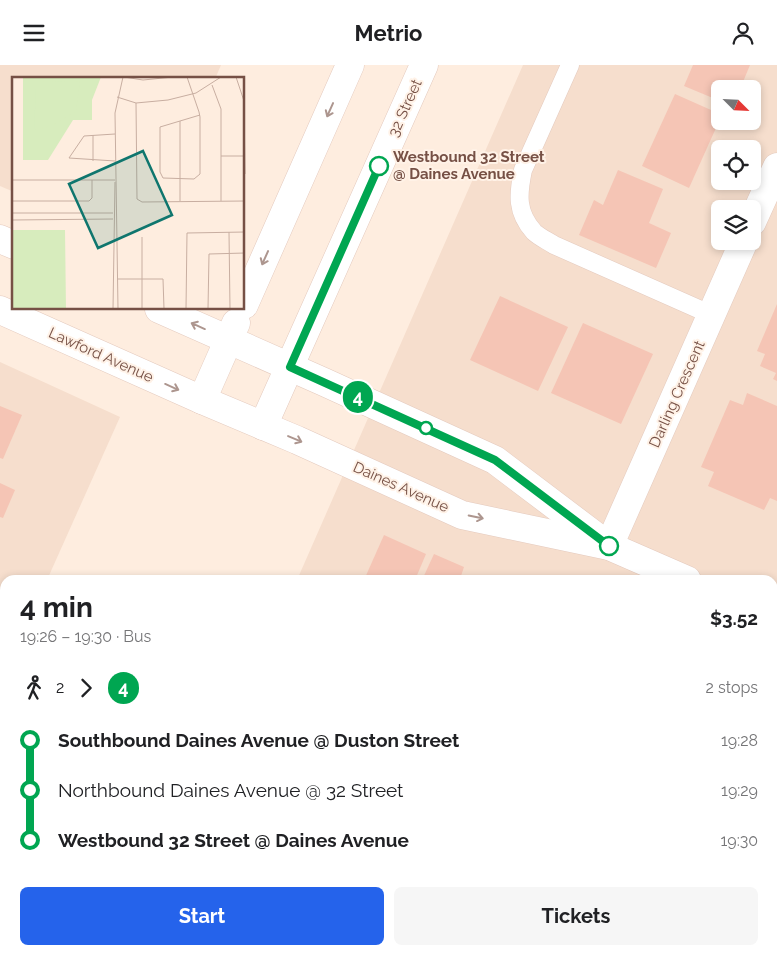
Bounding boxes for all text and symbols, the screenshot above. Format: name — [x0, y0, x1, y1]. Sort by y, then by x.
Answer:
icon: menu — [20, 19, 48, 47]
icon: person — [729, 19, 757, 47]
text: Metrio — [355, 20, 422, 46]
street label: 32 Street — [384, 76, 426, 140]
inset map — [12, 77, 245, 310]
north arrow — [711, 80, 761, 130]
map controls — [711, 80, 761, 250]
one-way arrow — [325, 102, 335, 117]
button: locate — [711, 140, 761, 190]
place label: Westbound 32 Street @ Daines Avenue — [393, 148, 545, 183]
marker: Westbound 32 Street @ Daines Avenue — [369, 156, 389, 176]
button: layers — [711, 200, 761, 250]
one-way arrow — [259, 250, 269, 265]
one-way arrow — [191, 321, 206, 331]
street label: Lawford Avenue — [46, 324, 156, 386]
street label: Darling Crescent — [645, 338, 709, 450]
line badge: 4 — [342, 381, 374, 413]
one-way arrow — [164, 382, 179, 392]
text: 4 — [353, 386, 363, 407]
unlabelled marker — [419, 421, 433, 435]
one-way arrow — [287, 435, 302, 444]
street label: Daines Avenue — [350, 458, 452, 516]
one-way arrow — [468, 513, 484, 523]
unlabelled marker — [599, 536, 619, 556]
text: 4 min — [20, 591, 93, 624]
text: $3.52 — [710, 607, 758, 629]
text: 19:26 – 19:30 · Bus — [20, 627, 151, 646]
icon: walk — [20, 674, 48, 702]
icon: forward — [72, 674, 100, 702]
text: 4 — [118, 677, 129, 698]
text: 2 — [56, 678, 64, 697]
text: 2 stops — [706, 678, 758, 697]
text: Southbound Daines Avenue @ Duston Street — [58, 729, 459, 751]
text: 19:28 — [721, 731, 758, 750]
text: Northbound Daines Avenue @ 32 Street — [58, 779, 404, 801]
text: 19:29 — [721, 781, 758, 800]
text: Westbound 32 Street @ Daines Avenue — [58, 829, 409, 851]
text: 19:30 — [720, 831, 758, 850]
button: Start — [20, 887, 384, 945]
button: Tickets — [394, 887, 758, 945]

